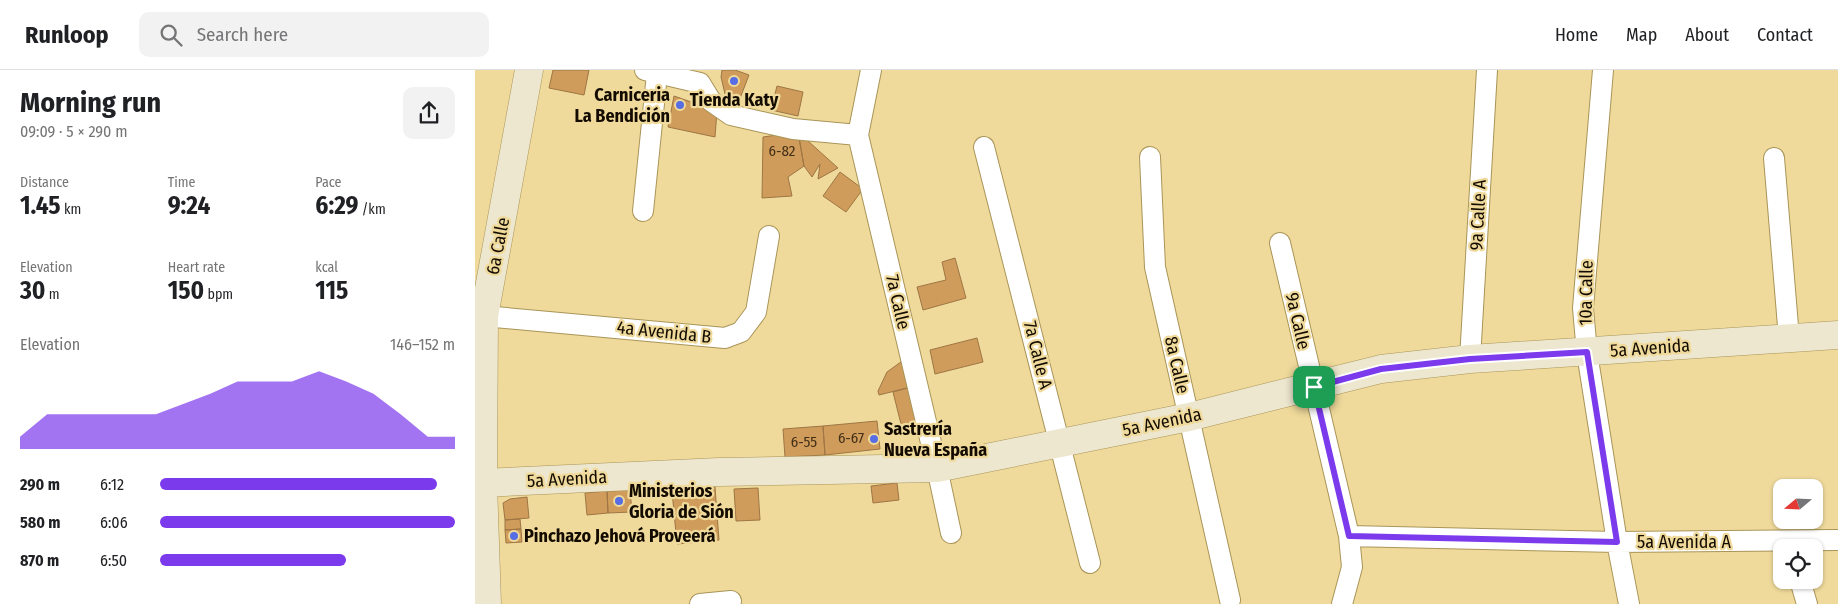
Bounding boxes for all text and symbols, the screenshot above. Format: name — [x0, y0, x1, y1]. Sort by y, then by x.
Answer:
search box — [139, 12, 489, 57]
text: Runloop — [25, 21, 109, 49]
icon: search — [157, 21, 185, 49]
text: Search here — [197, 23, 288, 46]
text: Home — [1555, 24, 1598, 46]
text: Map — [1626, 24, 1657, 46]
text: About — [1685, 24, 1729, 46]
text: Contact — [1757, 24, 1813, 46]
marker: Tienda Katy — [728, 75, 740, 87]
place label: Carniceria La Bendición — [574, 84, 670, 127]
text: Morning run — [20, 86, 161, 119]
button: share — [403, 87, 455, 139]
place label: Tienda Katy — [690, 89, 779, 111]
marker: Carniceria La Bendición — [674, 99, 686, 111]
text: 09:09 · 5 × 290 m — [20, 122, 128, 141]
house number: 6-82 — [769, 142, 796, 160]
text: Distance — [20, 174, 69, 191]
text: Time — [168, 174, 195, 191]
text: Pace — [315, 174, 341, 191]
street label: 9a Calle A — [1465, 178, 1491, 251]
text: 1.45 — [20, 191, 61, 221]
text: 9:24 — [168, 191, 210, 221]
text: 6:29 — [315, 191, 359, 221]
text: km — [61, 201, 81, 218]
text: /km — [359, 201, 386, 218]
street label: 6a Calle — [482, 215, 514, 277]
text: Elevation — [20, 259, 73, 276]
text: Heart rate — [168, 259, 225, 276]
text: kcal — [315, 259, 338, 276]
street label: 10a Calle — [1574, 260, 1598, 326]
street label: 7a Calle — [881, 272, 915, 332]
text: 30 — [20, 276, 45, 306]
text: 150 — [168, 276, 204, 306]
text: 115 — [315, 276, 348, 306]
text: m — [45, 286, 60, 303]
text: bpm — [204, 286, 233, 303]
street label: 9a Calle — [1281, 290, 1315, 352]
street label: 4a Avenida B — [616, 316, 712, 348]
street label: 7a Calle A — [1019, 319, 1057, 392]
street label: 8a Calle — [1160, 334, 1194, 396]
street label: 5a Avenida — [1609, 334, 1691, 362]
text: Elevation — [20, 335, 80, 354]
text: 146–152 m — [390, 335, 455, 354]
pin — [1293, 366, 1335, 408]
icon: arrive — [1300, 373, 1328, 401]
street label: 5a Avenida — [1121, 403, 1204, 441]
place label: Sastrería Nueva España — [884, 418, 987, 461]
house number: 6-67 — [838, 429, 864, 447]
house number: 6-55 — [791, 433, 817, 451]
marker: Sastrería Nueva España — [868, 433, 880, 445]
street label: 5a Avenida — [526, 466, 608, 492]
text: 290 m — [20, 475, 60, 494]
text: 6:12 — [100, 475, 124, 494]
north arrow — [1773, 479, 1823, 529]
map controls — [1773, 479, 1823, 589]
place label: Ministerios Gloria de Sión — [629, 480, 734, 523]
marker: Ministerios Gloria de Sión — [613, 495, 625, 507]
text: 580 m — [20, 513, 61, 532]
text: 6:06 — [100, 513, 128, 532]
place label: Pinchazo Jehová Proveerá — [524, 525, 716, 547]
marker: Pinchazo Jehová Proveerá — [508, 530, 520, 542]
street label: 5a Avenida A — [1637, 531, 1731, 553]
button: locate — [1773, 539, 1823, 589]
text: 870 m — [20, 551, 59, 570]
text: 6:50 — [100, 551, 127, 570]

